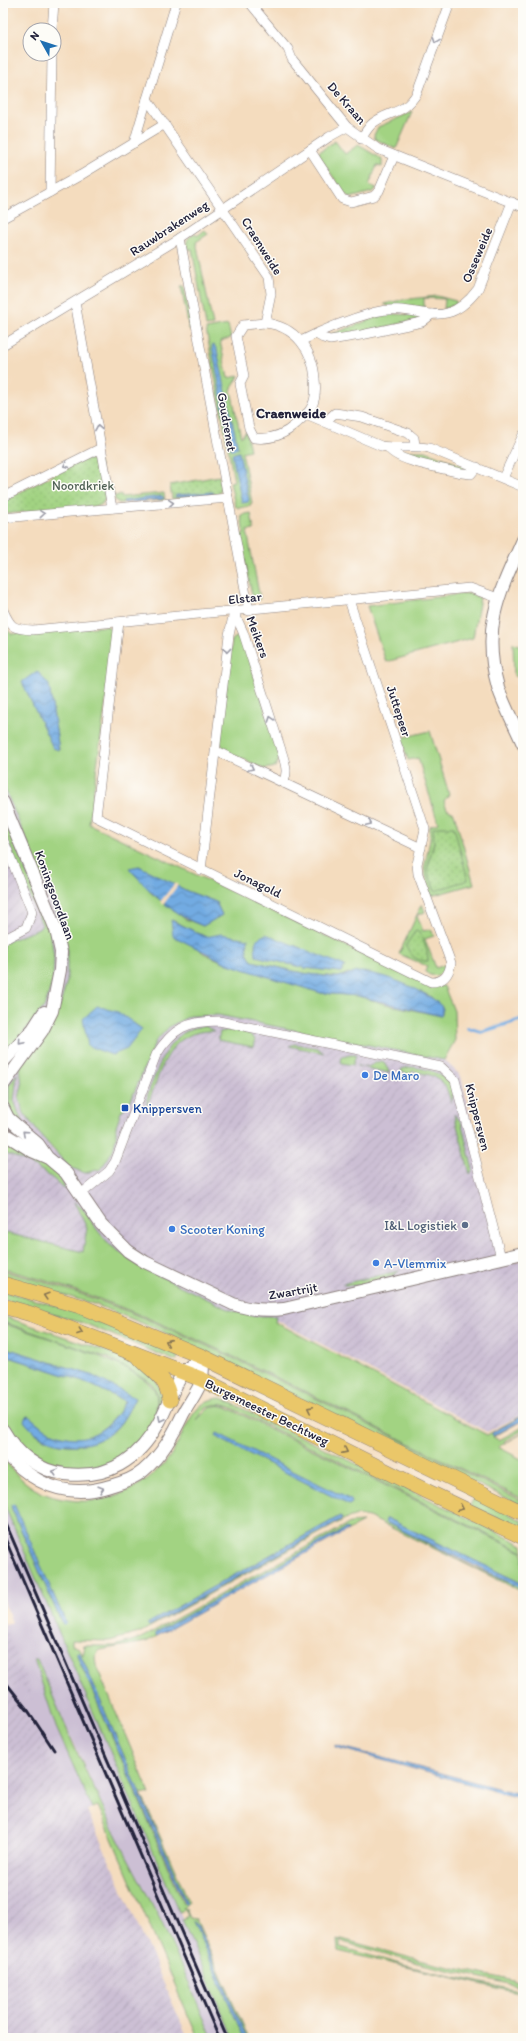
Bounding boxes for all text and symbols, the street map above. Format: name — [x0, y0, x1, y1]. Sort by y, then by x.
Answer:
north arrow — [22, 22, 62, 62]
text: N — [27, 29, 42, 43]
one-way arrow — [433, 36, 441, 43]
street label: De Kraan — [325, 79, 369, 127]
street label: Rauwbrakenweg — [127, 197, 211, 259]
street label: Craenweide — [238, 214, 286, 278]
street label: Osseweide — [459, 225, 495, 285]
street label: Goudrenet — [214, 391, 240, 453]
district label: Craenweide — [256, 405, 326, 422]
one-way arrow — [94, 425, 102, 431]
one-way arrow — [63, 460, 71, 468]
park label: Noordkriek — [52, 478, 114, 493]
one-way arrow — [168, 499, 174, 508]
one-way arrow — [39, 510, 45, 519]
street label: Elstar — [228, 589, 263, 607]
street label: Meikers — [244, 614, 273, 660]
one-way arrow — [223, 647, 232, 653]
street label: Juttepeer — [384, 683, 414, 739]
one-way arrow — [268, 716, 276, 723]
one-way arrow — [247, 763, 254, 771]
one-way arrow — [364, 818, 372, 826]
street label: Koningsoordlaan — [32, 848, 78, 942]
street label: Jonagold — [232, 865, 284, 901]
one-way arrow — [19, 1037, 26, 1045]
place label: De Maro — [373, 1068, 420, 1083]
marker: De Maro — [360, 1070, 370, 1080]
street label: Knippersven — [462, 1082, 494, 1153]
place label: Knippersven — [133, 1101, 203, 1116]
marker: Knippersven — [120, 1103, 130, 1113]
one-way arrow — [22, 1130, 30, 1138]
place label: I&L Logistiek — [384, 1218, 457, 1233]
marker: I&L Logistiek — [460, 1220, 470, 1230]
place label: Scooter Koning — [180, 1222, 265, 1237]
marker: Scooter Koning — [167, 1224, 177, 1234]
place label: A-Vlemmix — [384, 1256, 447, 1271]
marker: A-Vlemmix — [371, 1258, 381, 1268]
street label: Zwartrijt — [267, 1279, 319, 1303]
one-way arrow — [43, 1292, 50, 1301]
one-way arrow — [76, 1328, 83, 1336]
one-way arrow — [164, 1338, 171, 1346]
street label: Burgemeester Bechtweg — [203, 1375, 332, 1449]
one-way arrow — [307, 1406, 314, 1414]
one-way arrow — [158, 1415, 166, 1423]
one-way arrow — [340, 1446, 348, 1454]
one-way arrow — [51, 1468, 58, 1477]
one-way arrow — [97, 1485, 104, 1494]
one-way arrow — [457, 1503, 465, 1511]

